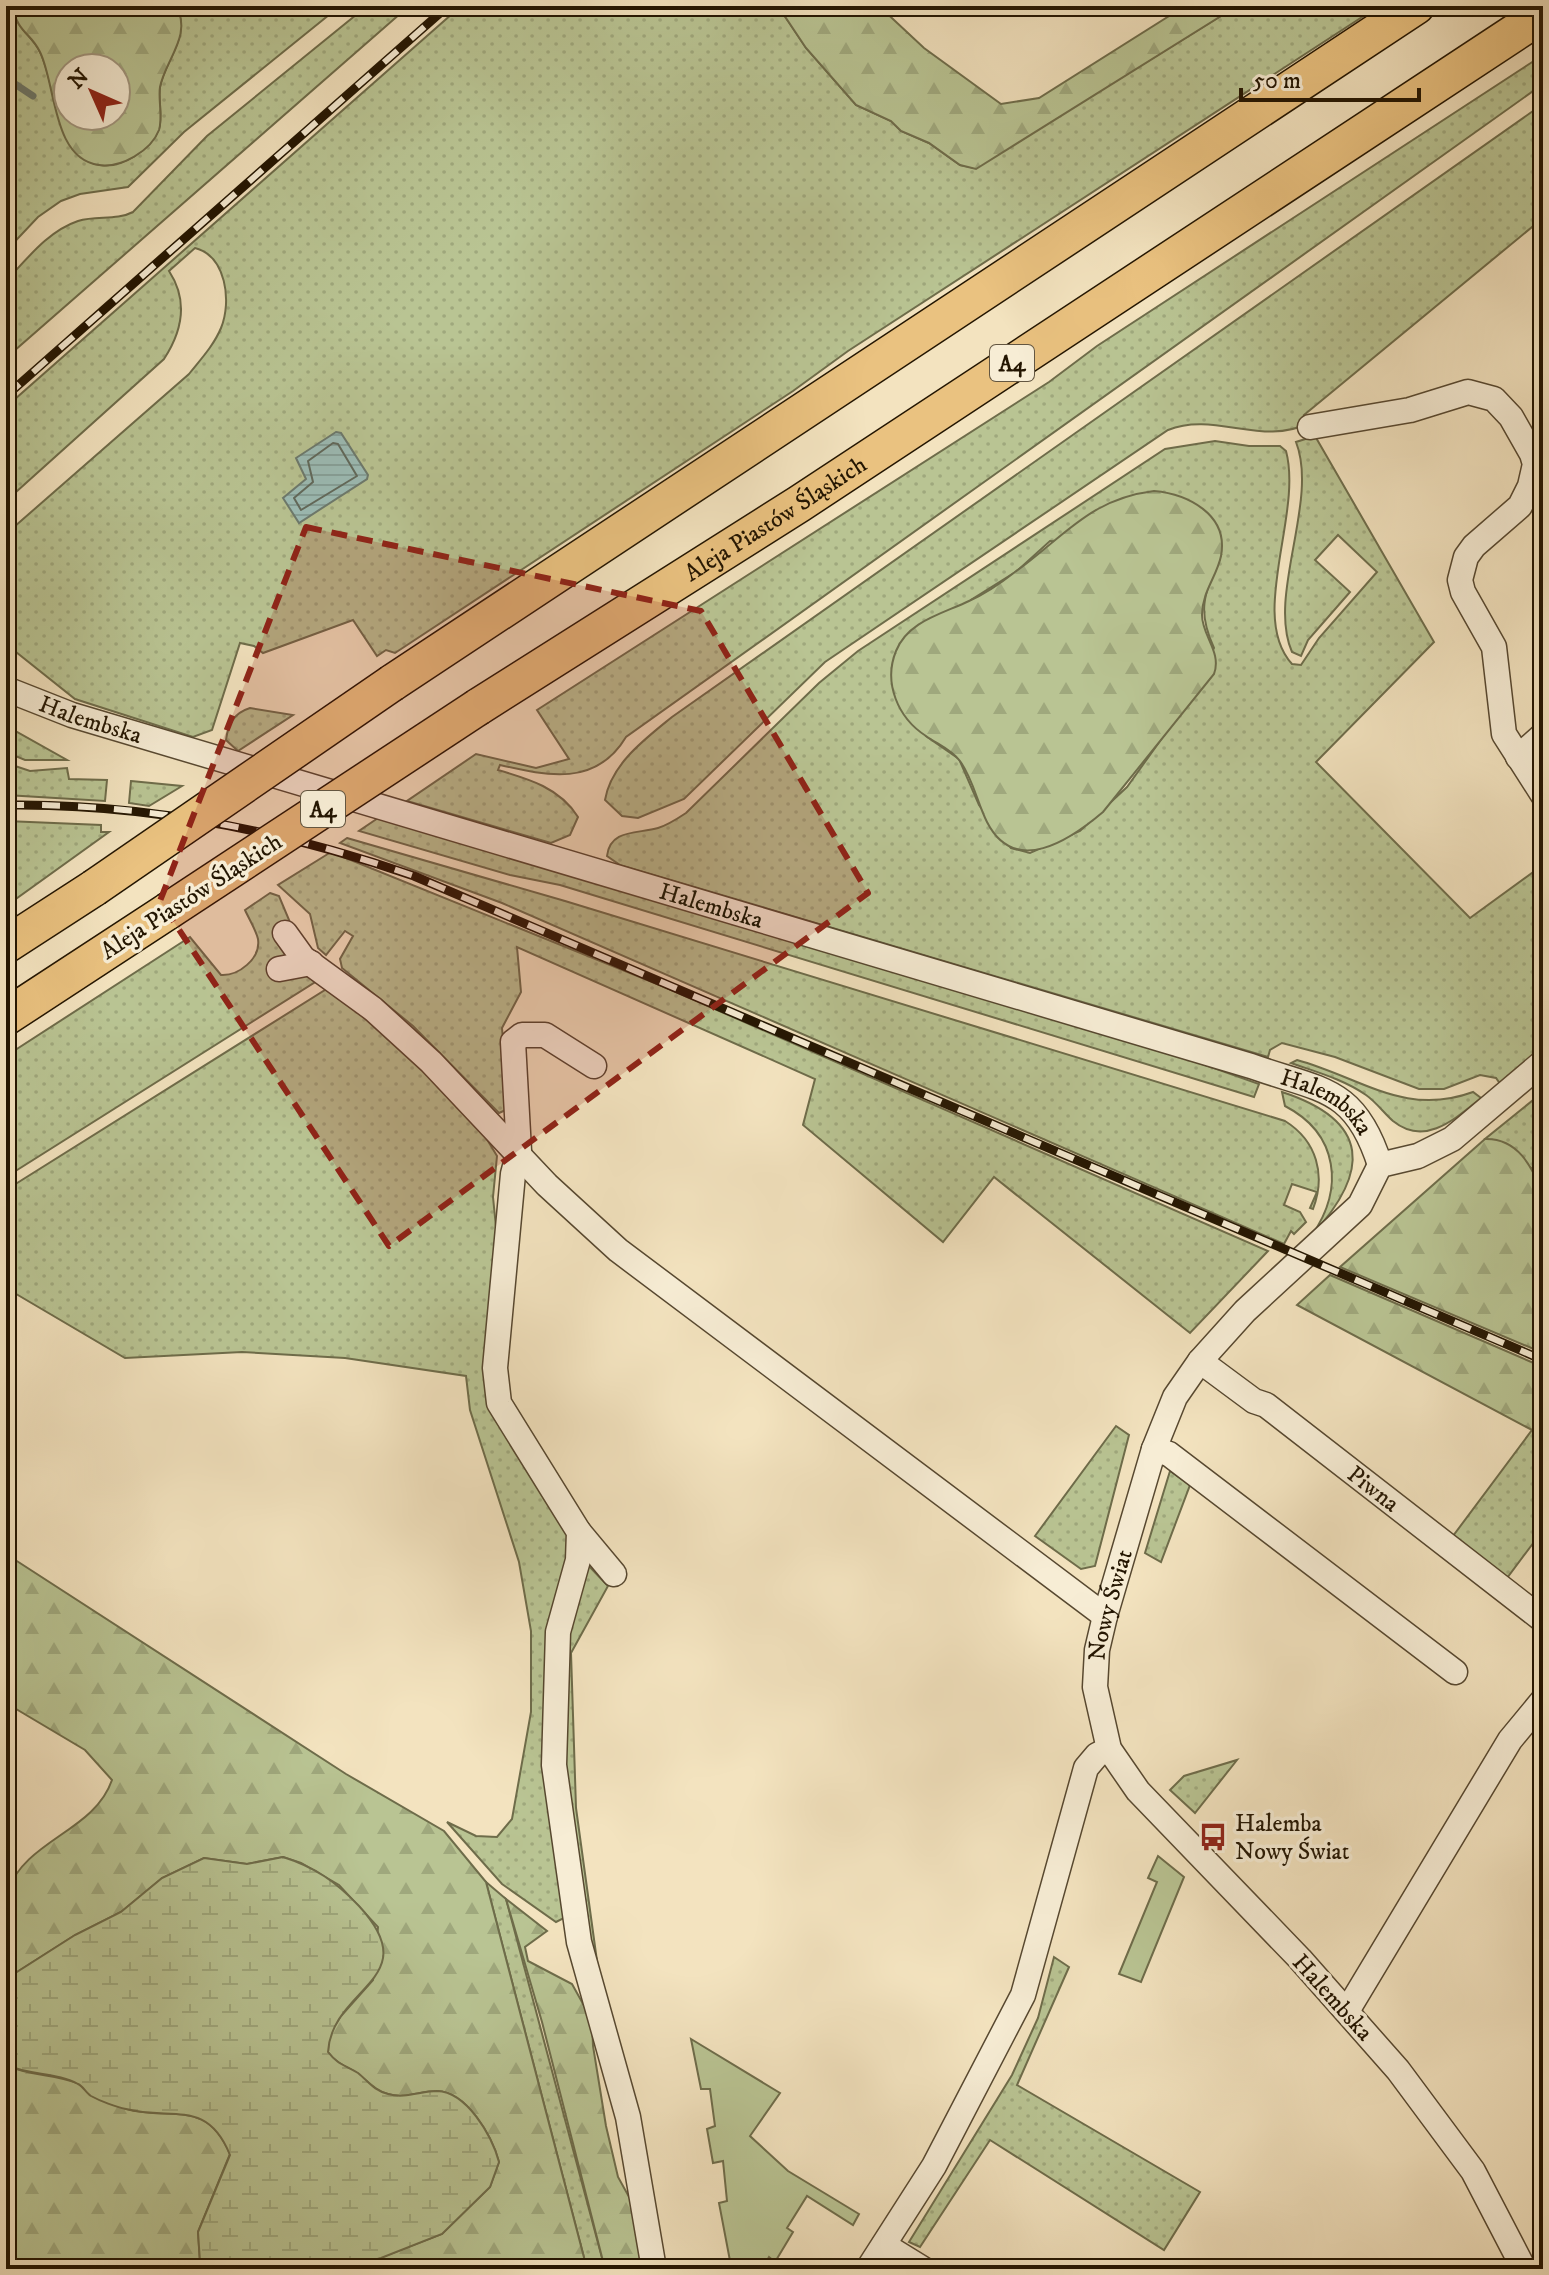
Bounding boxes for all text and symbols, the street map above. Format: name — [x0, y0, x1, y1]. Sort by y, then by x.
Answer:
north arrow — [52, 52, 132, 132]
scale bar — [1241, 52, 1419, 102]
text: N — [63, 63, 95, 95]
text: 50 m — [1253, 66, 1301, 96]
road number: A4 — [990, 345, 1034, 381]
street label: Aleja Piastów Śląskich — [679, 449, 873, 589]
street label: Halembska — [34, 689, 146, 751]
road number: A4 — [301, 791, 345, 827]
street label: Aleja Piastów Śląskich — [95, 826, 288, 967]
street label: Halembska — [656, 877, 767, 936]
street label: Halembska — [1277, 1063, 1380, 1141]
street label: Piwna — [1341, 1460, 1406, 1519]
street label: Nowy Świat — [1082, 1546, 1140, 1662]
place label: Halemba Nowy Świat — [1235, 1809, 1350, 1867]
bus stop icon: Halemba Nowy Świat — [1198, 1822, 1228, 1852]
street label: Halembska — [1285, 1948, 1380, 2048]

